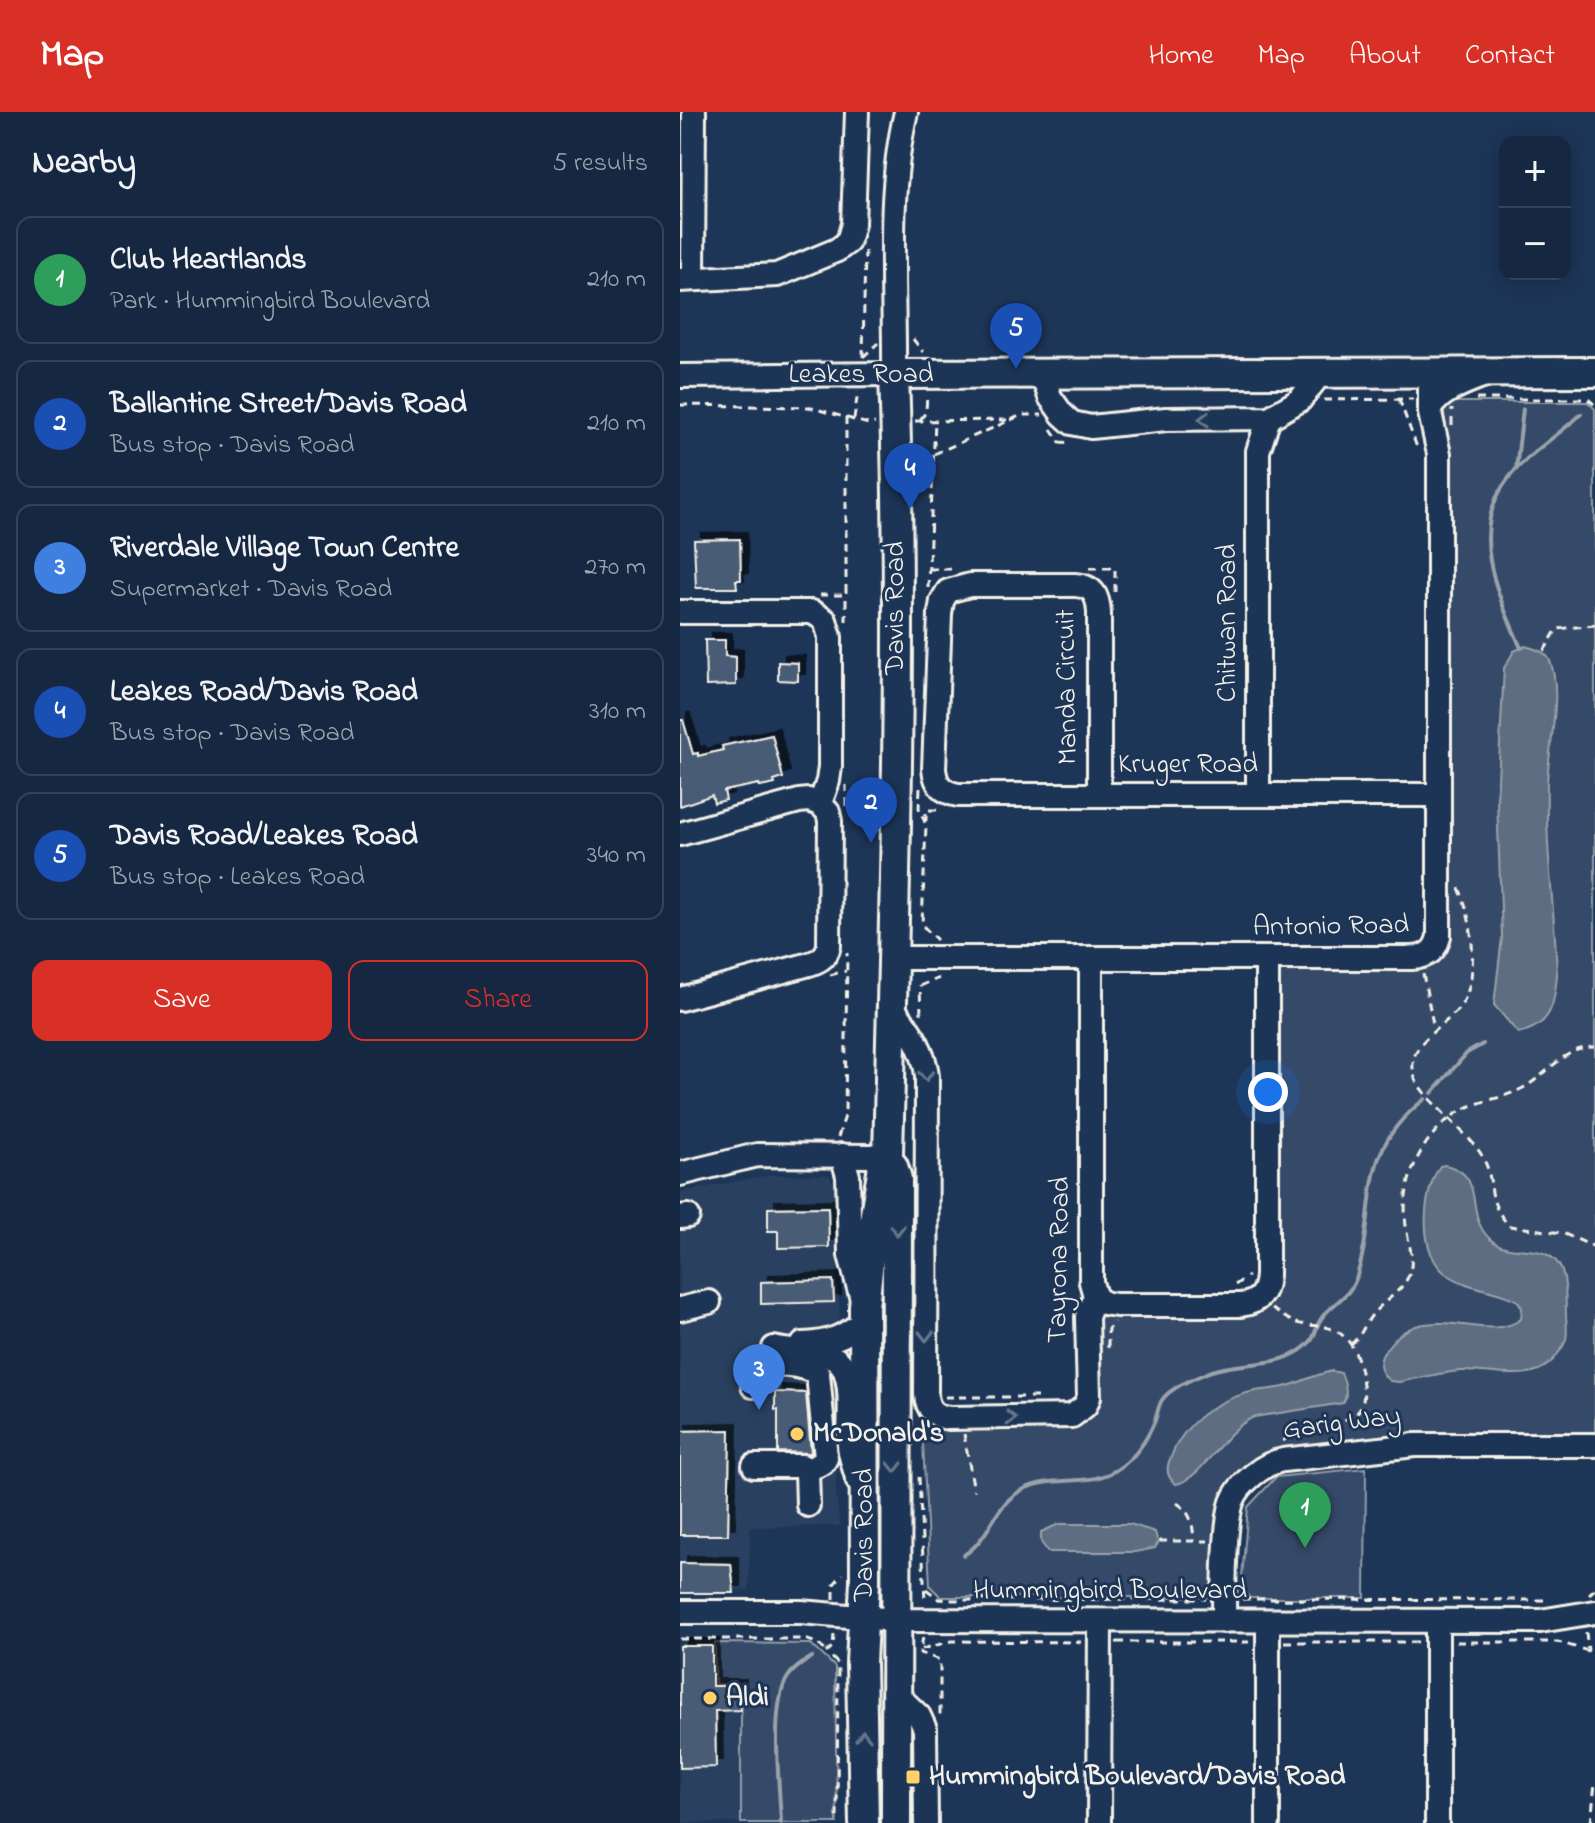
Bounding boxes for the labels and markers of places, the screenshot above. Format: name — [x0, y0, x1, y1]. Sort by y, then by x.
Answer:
pin: 5 — [990, 303, 1042, 369]
pin: 4 — [884, 443, 936, 509]
pin: 2 — [845, 777, 897, 843]
pin: 3 — [733, 1344, 785, 1410]
place label: McDonald's — [813, 1414, 944, 1455]
marker: McDonald's — [788, 1425, 806, 1443]
pin: 1 — [1279, 1482, 1331, 1548]
place label: Aldi — [726, 1678, 769, 1719]
marker: Aldi — [701, 1689, 719, 1707]
place label: Hummingbird Boulevard/Davis Road — [929, 1757, 1346, 1799]
marker: Hummingbird Boulevard/Davis Road — [904, 1768, 922, 1786]

